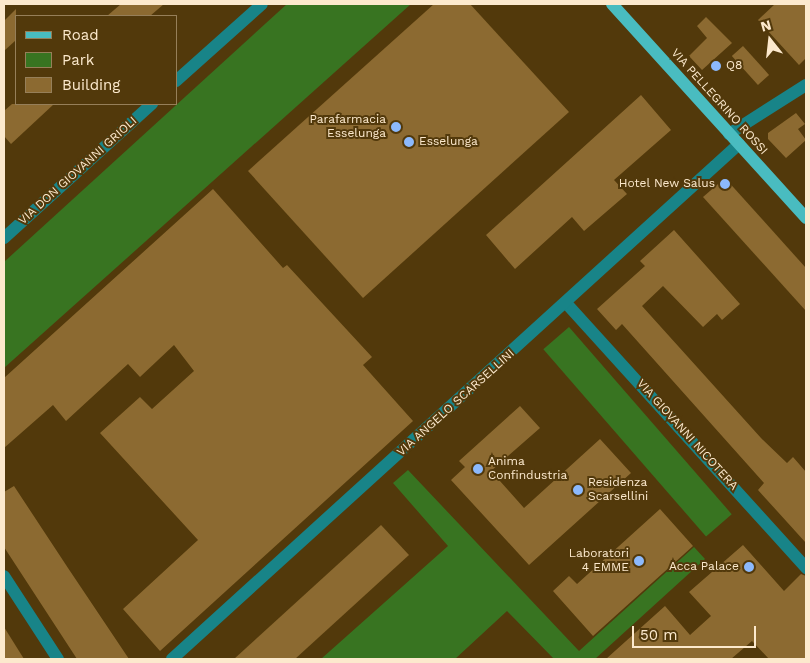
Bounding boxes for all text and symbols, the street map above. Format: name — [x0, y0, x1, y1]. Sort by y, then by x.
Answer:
legend — [15, 15, 178, 105]
north arrow — [745, 15, 795, 65]
text: N — [759, 16, 773, 35]
text: Road — [62, 26, 99, 44]
street label: VIA PELLEGRINO ROSSI — [667, 46, 771, 158]
text: Park — [62, 51, 94, 69]
place label: Q8 — [726, 59, 742, 73]
marker: Q8 — [710, 60, 722, 72]
text: Building — [62, 76, 120, 94]
place label: Parafarmacia Esselunga — [309, 113, 386, 141]
street label: VIA DON GIOVANNI GRIOLI — [16, 114, 140, 228]
marker: Parafarmacia Esselunga — [390, 121, 402, 133]
place label: Esselunga — [419, 135, 478, 149]
marker: Esselunga — [403, 136, 415, 148]
place label: Hotel New Salus — [618, 177, 715, 191]
marker: Hotel New Salus — [719, 178, 731, 190]
street label: VIA ANGELO SCARSELLINI — [394, 346, 518, 460]
street label: VIA GIOVANNI NICOTERA — [633, 376, 741, 494]
place label: Anima Confindustria — [488, 455, 567, 483]
marker: Anima Confindustria — [472, 463, 484, 475]
place label: Residenza Scarsellini — [588, 476, 648, 504]
marker: Residenza Scarsellini — [572, 484, 584, 496]
place label: Laboratori 4 EMME — [569, 547, 629, 575]
marker: Laboratori 4 EMME — [633, 555, 645, 567]
place label: Acca Palace — [669, 560, 739, 574]
marker: Acca Palace — [743, 561, 755, 573]
scale bar — [635, 616, 759, 648]
text: 50 m — [640, 626, 677, 644]

